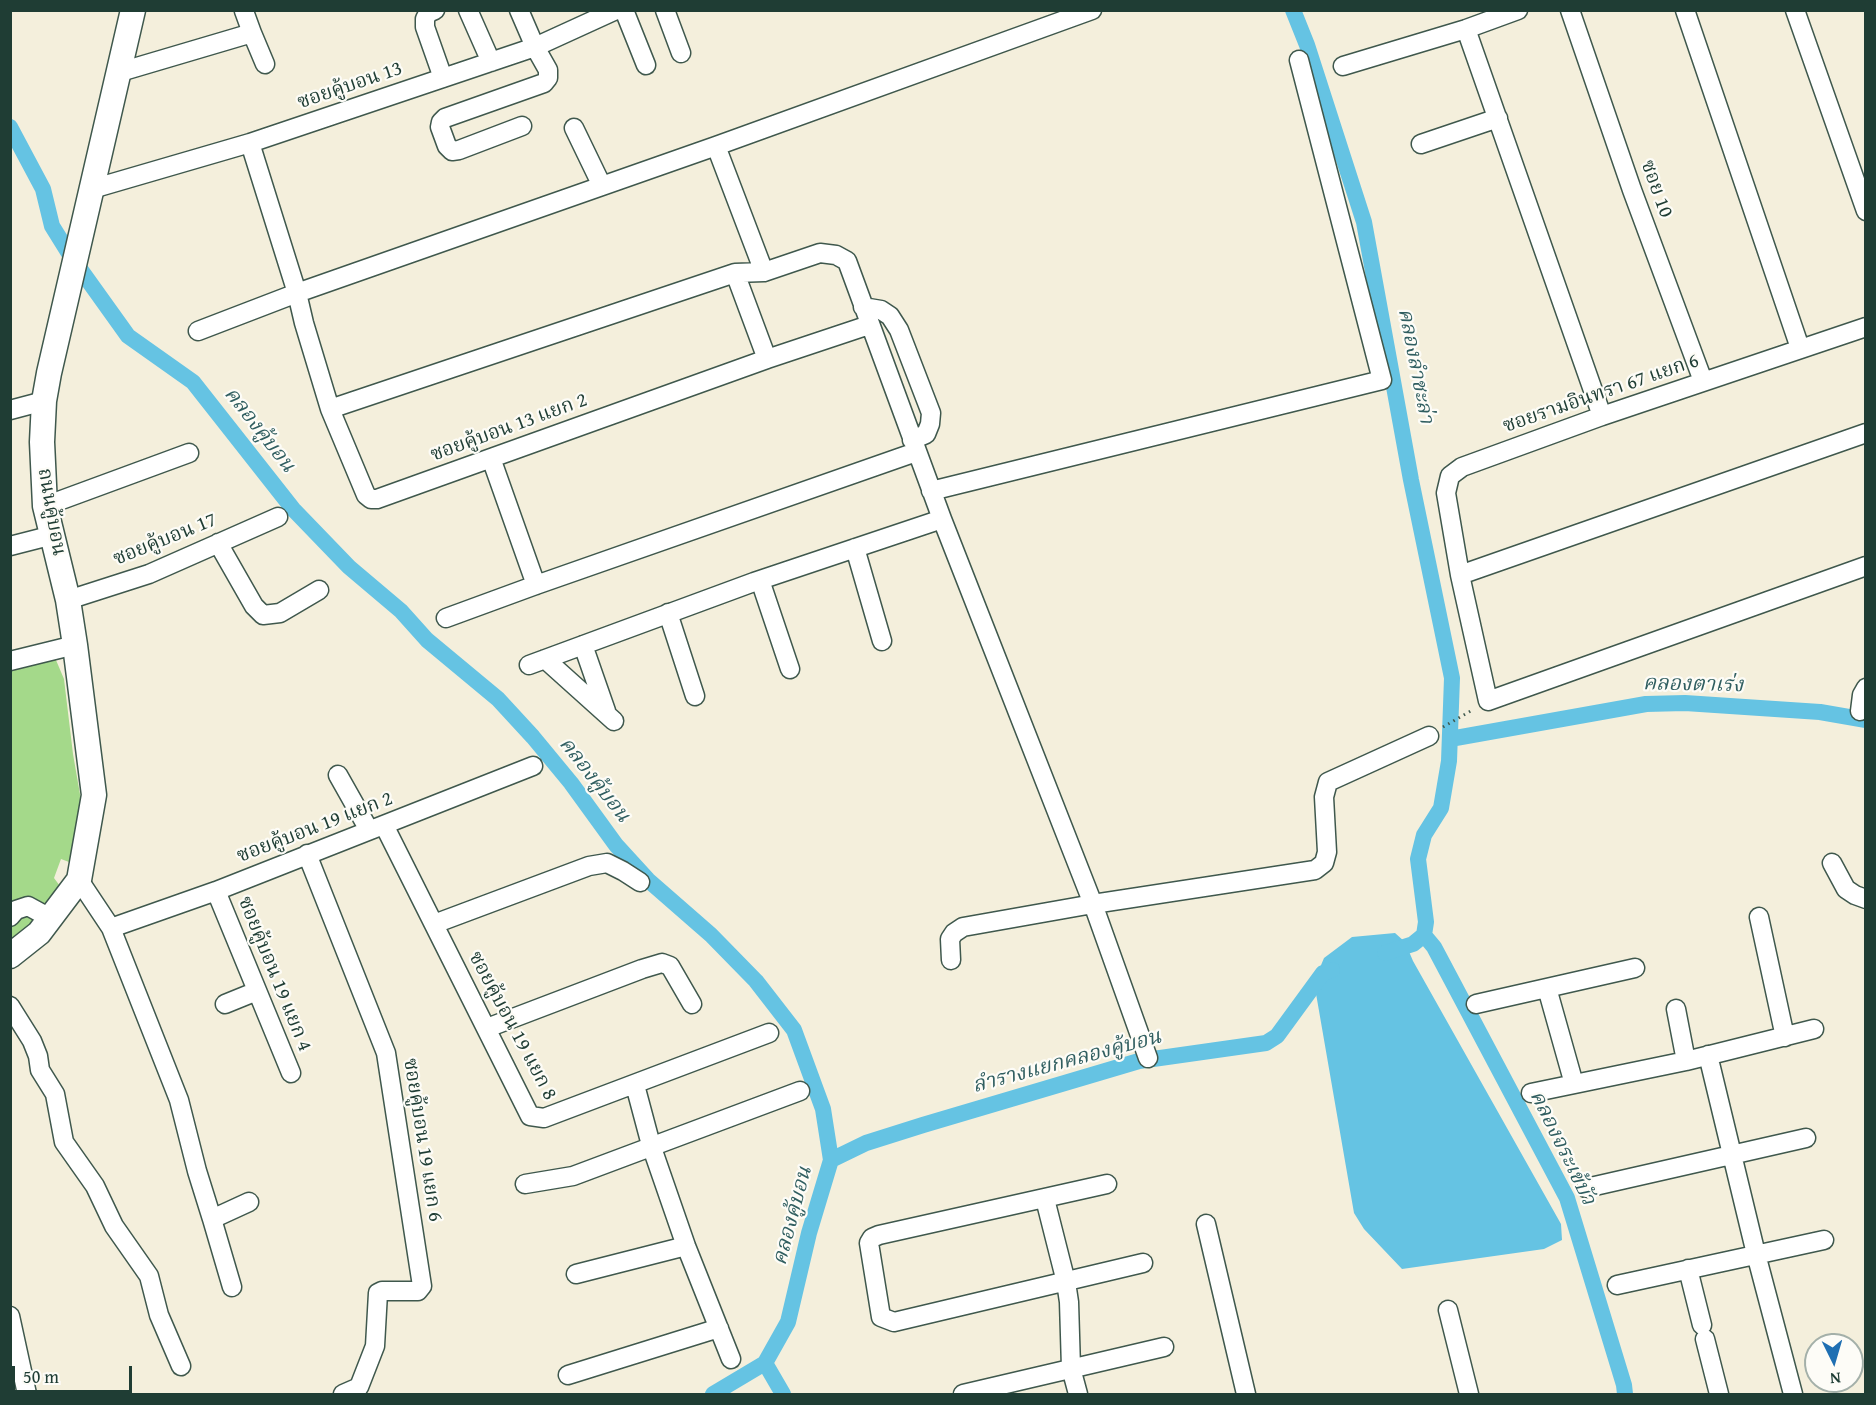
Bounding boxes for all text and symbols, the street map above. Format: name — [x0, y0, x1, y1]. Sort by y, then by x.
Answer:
street label: ซอยคู้บอน 13 — [294, 57, 406, 115]
street label: ซอย 10 — [1635, 157, 1677, 221]
water label: คลองลำชะล่า — [1391, 306, 1439, 426]
street label: ซอยรามอินทรา 67 แยก 6 — [1500, 349, 1702, 439]
water label: คลองคู้บอน — [218, 382, 300, 478]
street label: ซอยคู้บอน 13 แยก 2 — [427, 389, 591, 467]
street label: ถนนคู้บอน — [31, 466, 71, 558]
street label: ซอยคู้บอน 17 — [110, 508, 220, 572]
water label: คลองตาเร่ง — [1643, 672, 1743, 698]
water label: คลองคู้บอน — [553, 732, 635, 828]
street label: ซอยคู้บอน 19 แยก 2 — [234, 787, 396, 869]
street label: ซอยคู้บอน 19 แยก 4 — [232, 893, 316, 1055]
street label: ซอยคู้บอน 19 แยก 8 — [463, 948, 561, 1104]
water label: ลำรางแยกคลองคู้บอน — [970, 1025, 1164, 1099]
street label: ซอยคู้บอน 19 แยก 6 — [397, 1057, 447, 1223]
water label: คลองจระเข้บัว — [1523, 1087, 1601, 1209]
water label: คลองคู้บอน — [768, 1164, 818, 1268]
north arrow — [1804, 1333, 1864, 1393]
scale bar — [15, 1354, 135, 1392]
text: 50 m — [23, 1363, 59, 1390]
text: N — [1829, 1367, 1842, 1391]

